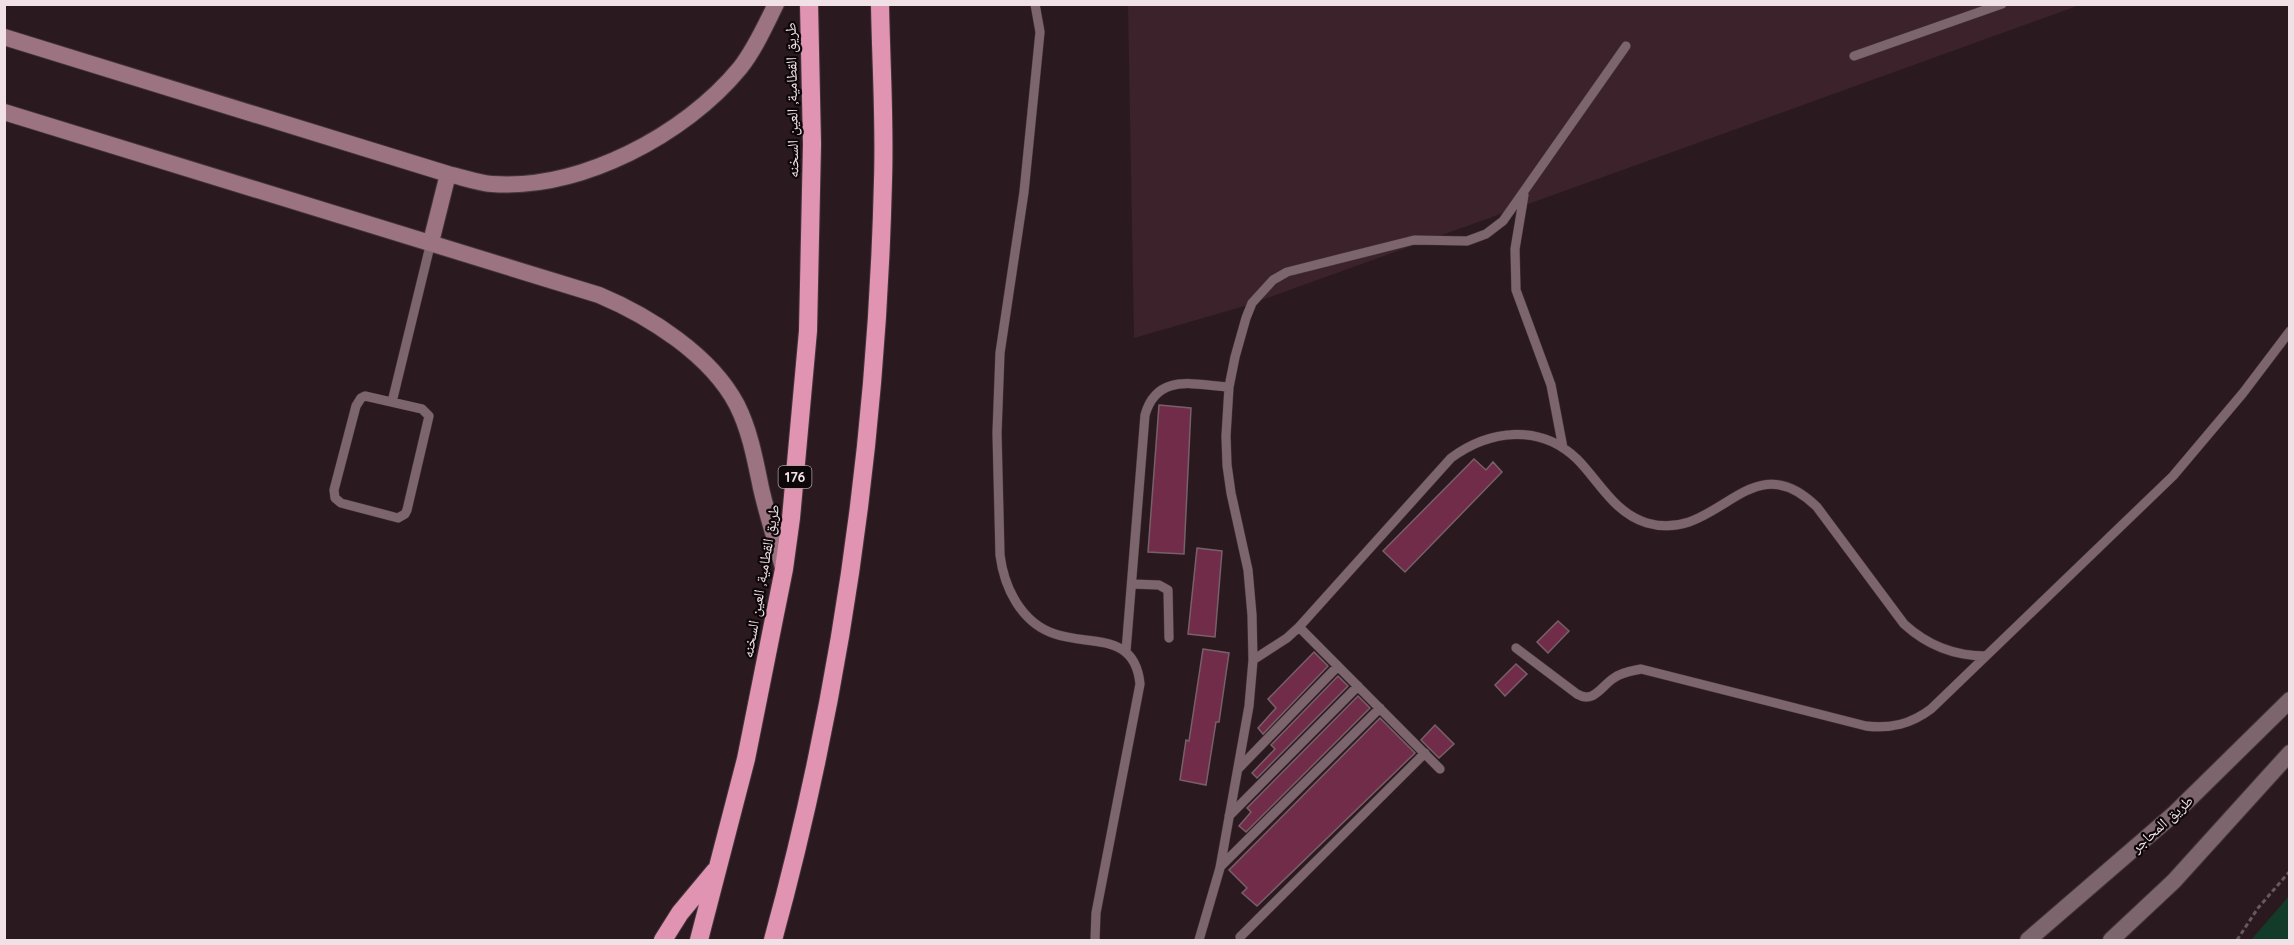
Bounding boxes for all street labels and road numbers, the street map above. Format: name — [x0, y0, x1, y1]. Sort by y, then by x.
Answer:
street label: طريق القطامية, العين السخنه — [781, 22, 803, 178]
road number: 176 — [778, 466, 812, 488]
street label: طريق القطامية, العين السخنه — [738, 502, 784, 659]
street label: طريق المحاجر — [2126, 791, 2197, 858]

